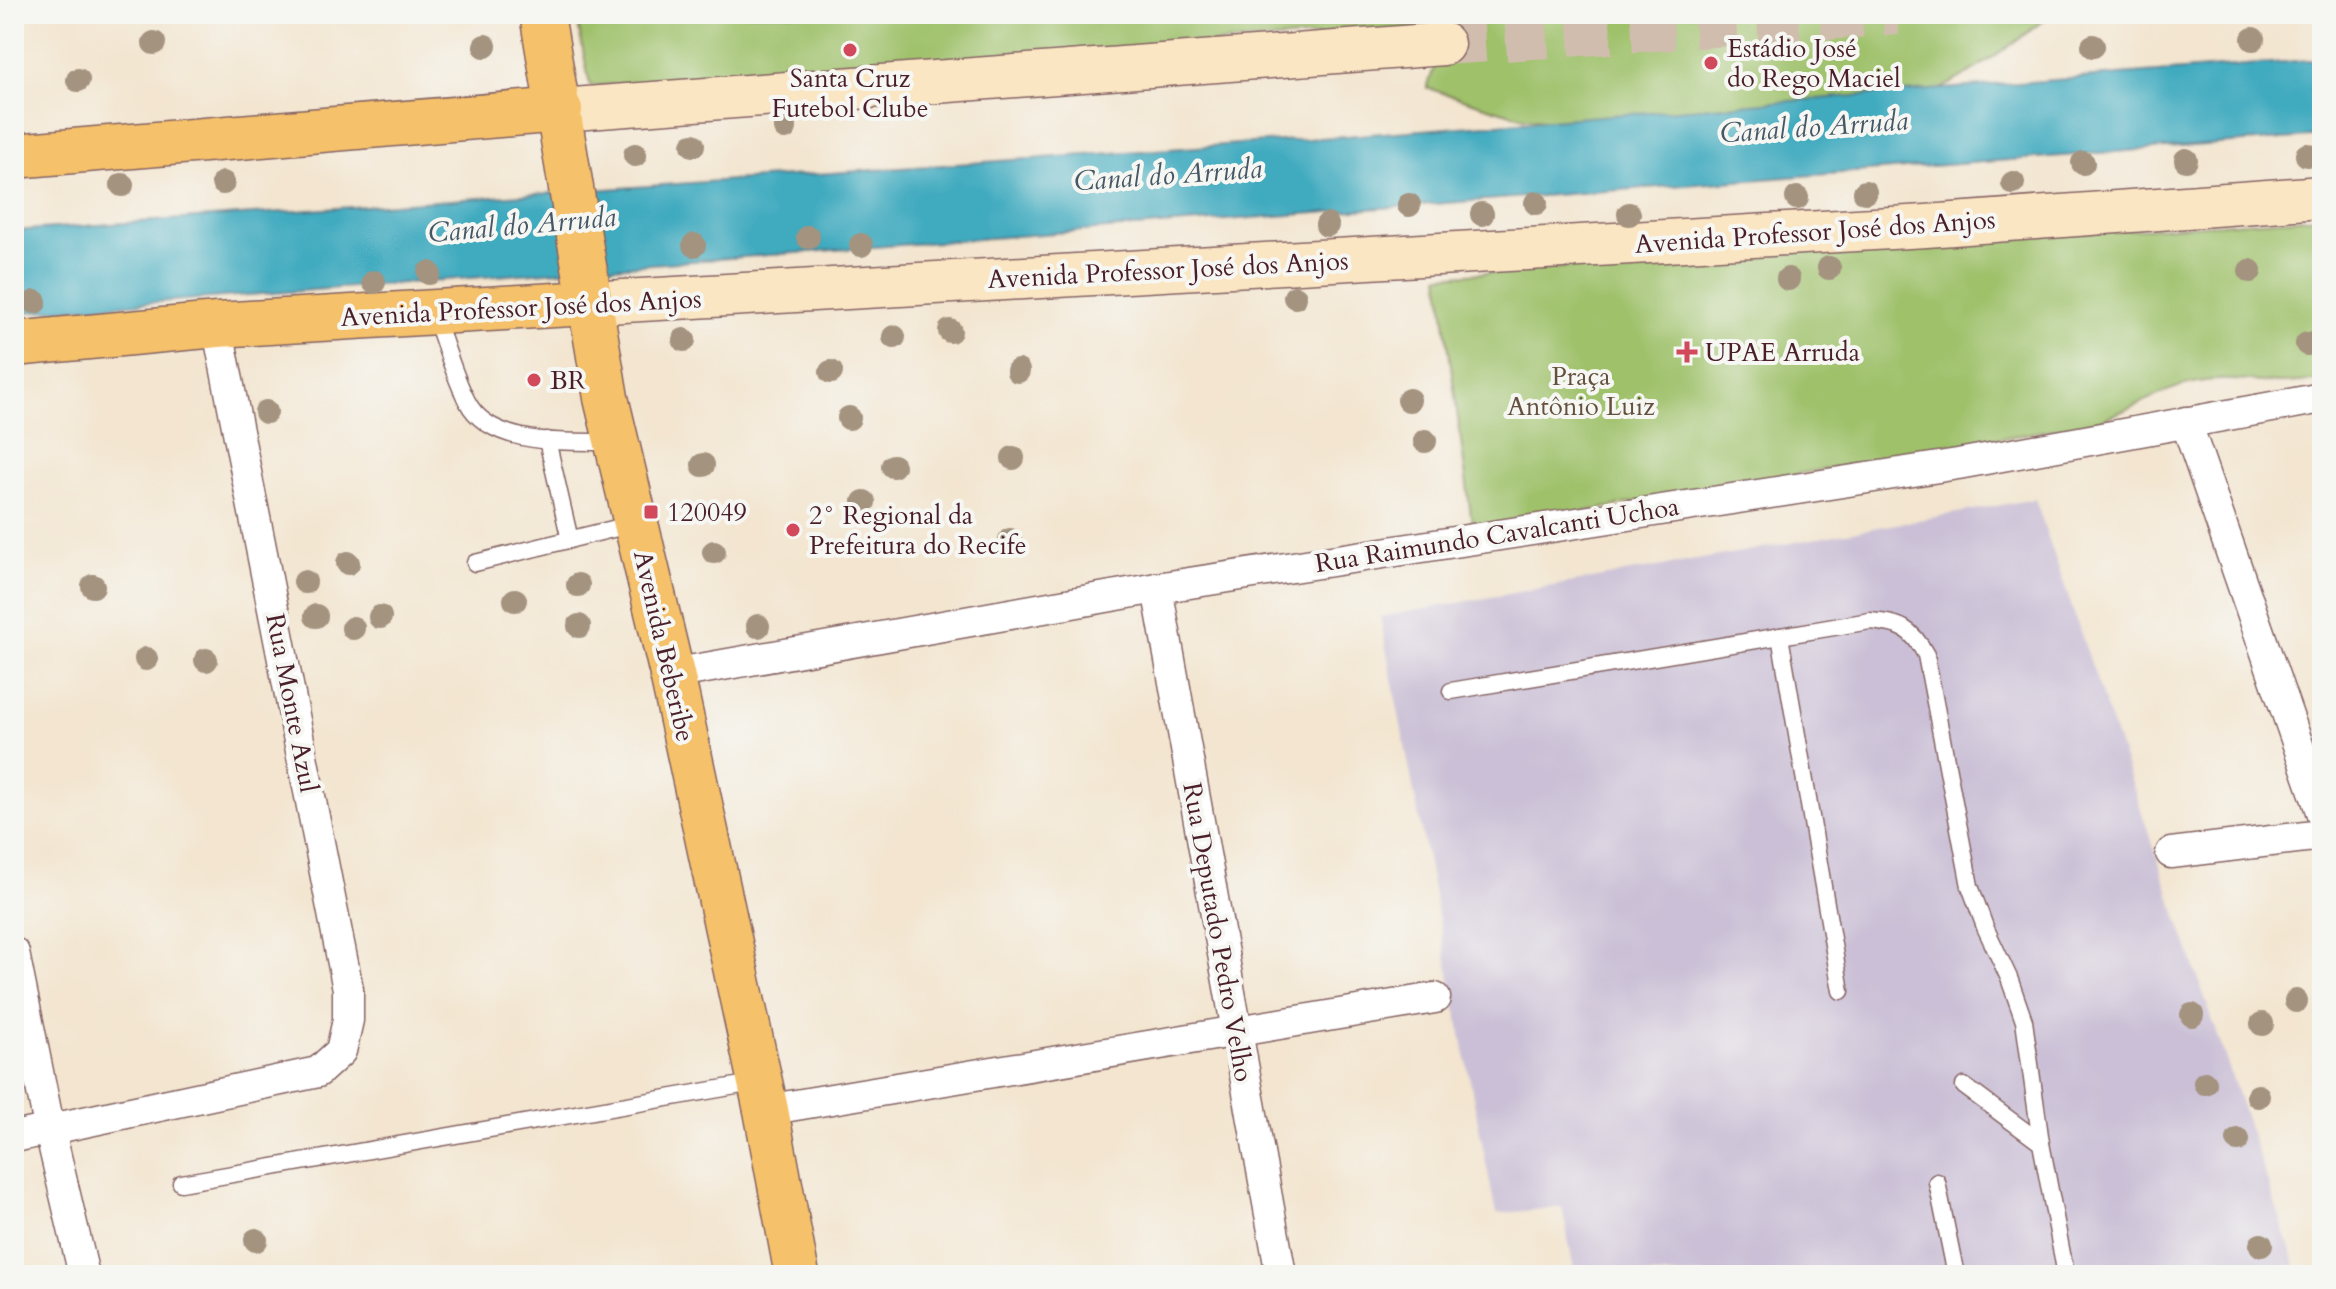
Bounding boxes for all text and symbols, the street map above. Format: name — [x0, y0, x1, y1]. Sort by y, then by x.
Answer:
place label: Estádio José do Rego Maciel — [1727, 31, 1901, 96]
marker: Santa Cruz Futebol Clube — [841, 41, 859, 59]
marker: Estádio José do Rego Maciel — [1702, 54, 1720, 72]
place label: Santa Cruz Futebol Clube — [771, 61, 929, 126]
water label: Canal do Arruda — [1719, 101, 1909, 153]
water label: Canal do Arruda — [1073, 149, 1263, 201]
water label: Canal do Arruda — [426, 198, 618, 252]
street label: Avenida Professor José dos Anjos — [1634, 202, 1996, 262]
street label: Avenida Professor José dos Anjos — [987, 243, 1349, 297]
street label: Avenida Professor José dos Anjos — [340, 281, 702, 335]
place label: UPAE Arruda — [1705, 335, 1860, 370]
marker: UPAE Arruda — [1676, 341, 1698, 363]
park label: Praça Antônio Luiz — [1507, 359, 1655, 424]
place label: BR — [550, 363, 586, 398]
marker: BR — [525, 371, 543, 389]
street label: Rua Raimundo Cavalcanti Uchoa — [1312, 489, 1682, 581]
place label: 120049 — [667, 495, 747, 530]
place label: 2° Regional da Prefeitura do Recife — [809, 498, 1026, 563]
marker: 120049 — [642, 503, 660, 521]
marker: 2° Regional da Prefeitura do Recife — [784, 521, 802, 539]
street label: Avenida Beberibe — [625, 547, 703, 745]
street label: Rua Monte Azul — [257, 610, 327, 796]
street label: Rua Deputado Pedro Velho — [1174, 780, 1262, 1084]

